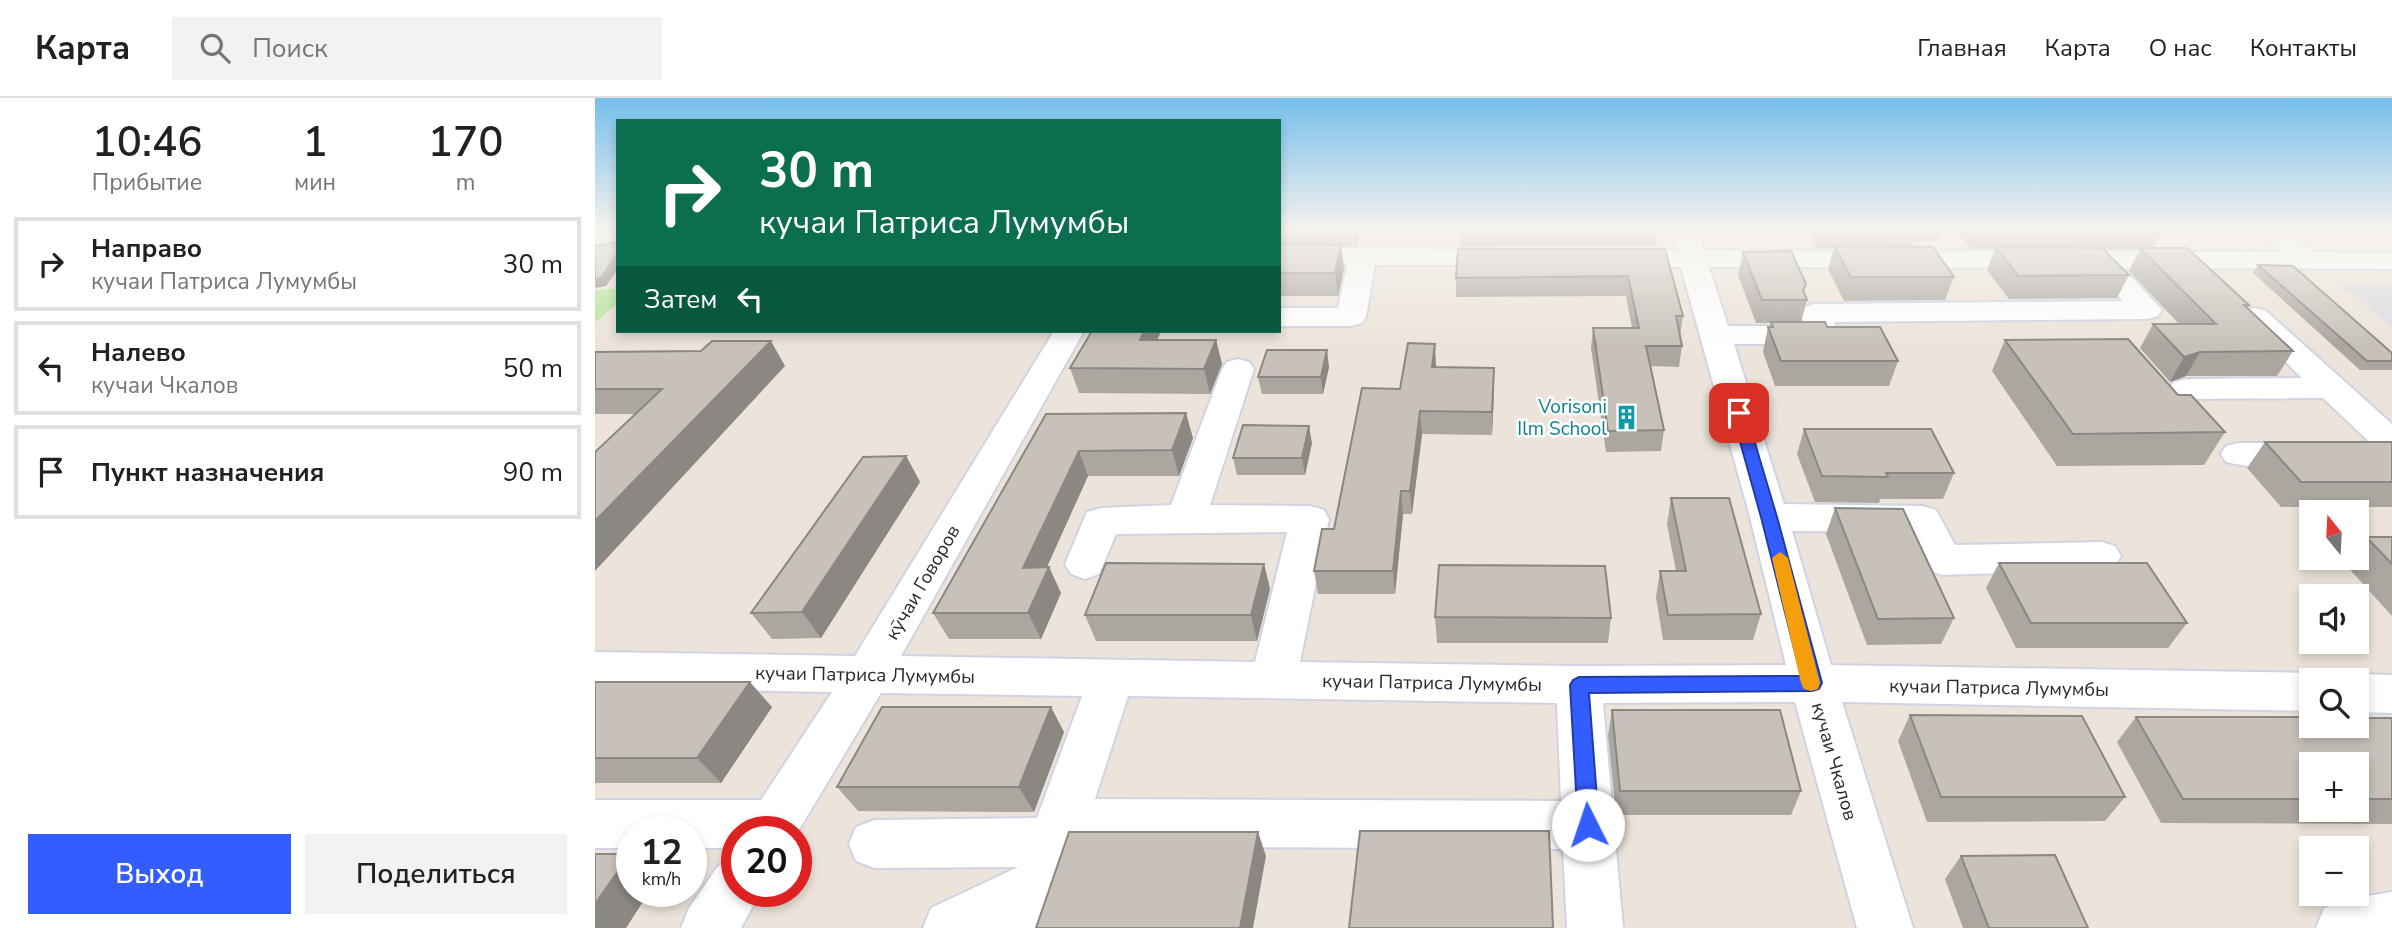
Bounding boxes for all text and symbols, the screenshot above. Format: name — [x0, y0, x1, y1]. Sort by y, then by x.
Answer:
search box — [172, 17, 662, 80]
text: Карта — [35, 26, 130, 71]
icon: search — [196, 29, 234, 67]
text: Поиск — [252, 31, 328, 66]
text: Главная — [1917, 32, 2007, 64]
text: Карта — [2045, 32, 2111, 64]
text: О нас — [2149, 32, 2212, 64]
text: Контакты — [2250, 32, 2357, 64]
text: 10:46 — [92, 114, 202, 171]
text: 1 — [302, 114, 328, 171]
text: 170 — [428, 114, 503, 171]
text: 30 m — [759, 137, 874, 204]
icon: right — [644, 147, 735, 238]
text: Прибытие — [92, 167, 202, 198]
text: мин — [294, 167, 336, 198]
text: m — [456, 167, 475, 198]
text: кучаи Патриса Лумумбы — [759, 201, 1129, 244]
text: Направо — [91, 231, 202, 266]
icon: right — [32, 245, 70, 283]
text: 30 m — [503, 247, 563, 282]
text: кучаи Патриса Лумумбы — [91, 266, 357, 297]
icon: left — [731, 280, 769, 318]
text: Затем — [644, 282, 717, 317]
text: Налево — [91, 335, 186, 370]
icon: left — [32, 349, 70, 387]
text: 50 m — [503, 351, 563, 386]
text: кучаи Чкалов — [91, 370, 238, 401]
pin — [1709, 383, 1769, 443]
place label: Vorisoni Ilm School — [1517, 394, 1607, 442]
icon: arrive — [1720, 394, 1758, 432]
building icon: Vorisoni Ilm School — [1613, 403, 1641, 431]
icon: arrive — [32, 453, 70, 491]
text: Пункт назначения — [91, 455, 324, 490]
text: 90 m — [503, 455, 563, 490]
north arrow — [2299, 500, 2369, 570]
map controls — [2299, 500, 2369, 906]
street label: кӯчаи Говоров — [879, 520, 966, 645]
button: sound — [2299, 584, 2369, 654]
street label: кучаи Патриса Лумумбы — [755, 660, 975, 690]
street label: кучаи Патриса Лумумбы — [1322, 668, 1542, 698]
button: search — [2299, 668, 2369, 738]
street label: кучаи Патриса Лумумбы — [1889, 673, 2109, 703]
street label: кучаи Чкалов — [1805, 699, 1863, 823]
button: + — [2299, 752, 2369, 822]
position arrow — [1551, 788, 1625, 862]
speed limit sign: 20 — [721, 816, 812, 907]
text: 12 — [640, 829, 683, 876]
button: Выход — [28, 834, 291, 914]
button: Поделиться — [305, 834, 567, 914]
button: − — [2299, 836, 2369, 906]
text: km/h — [642, 867, 681, 891]

